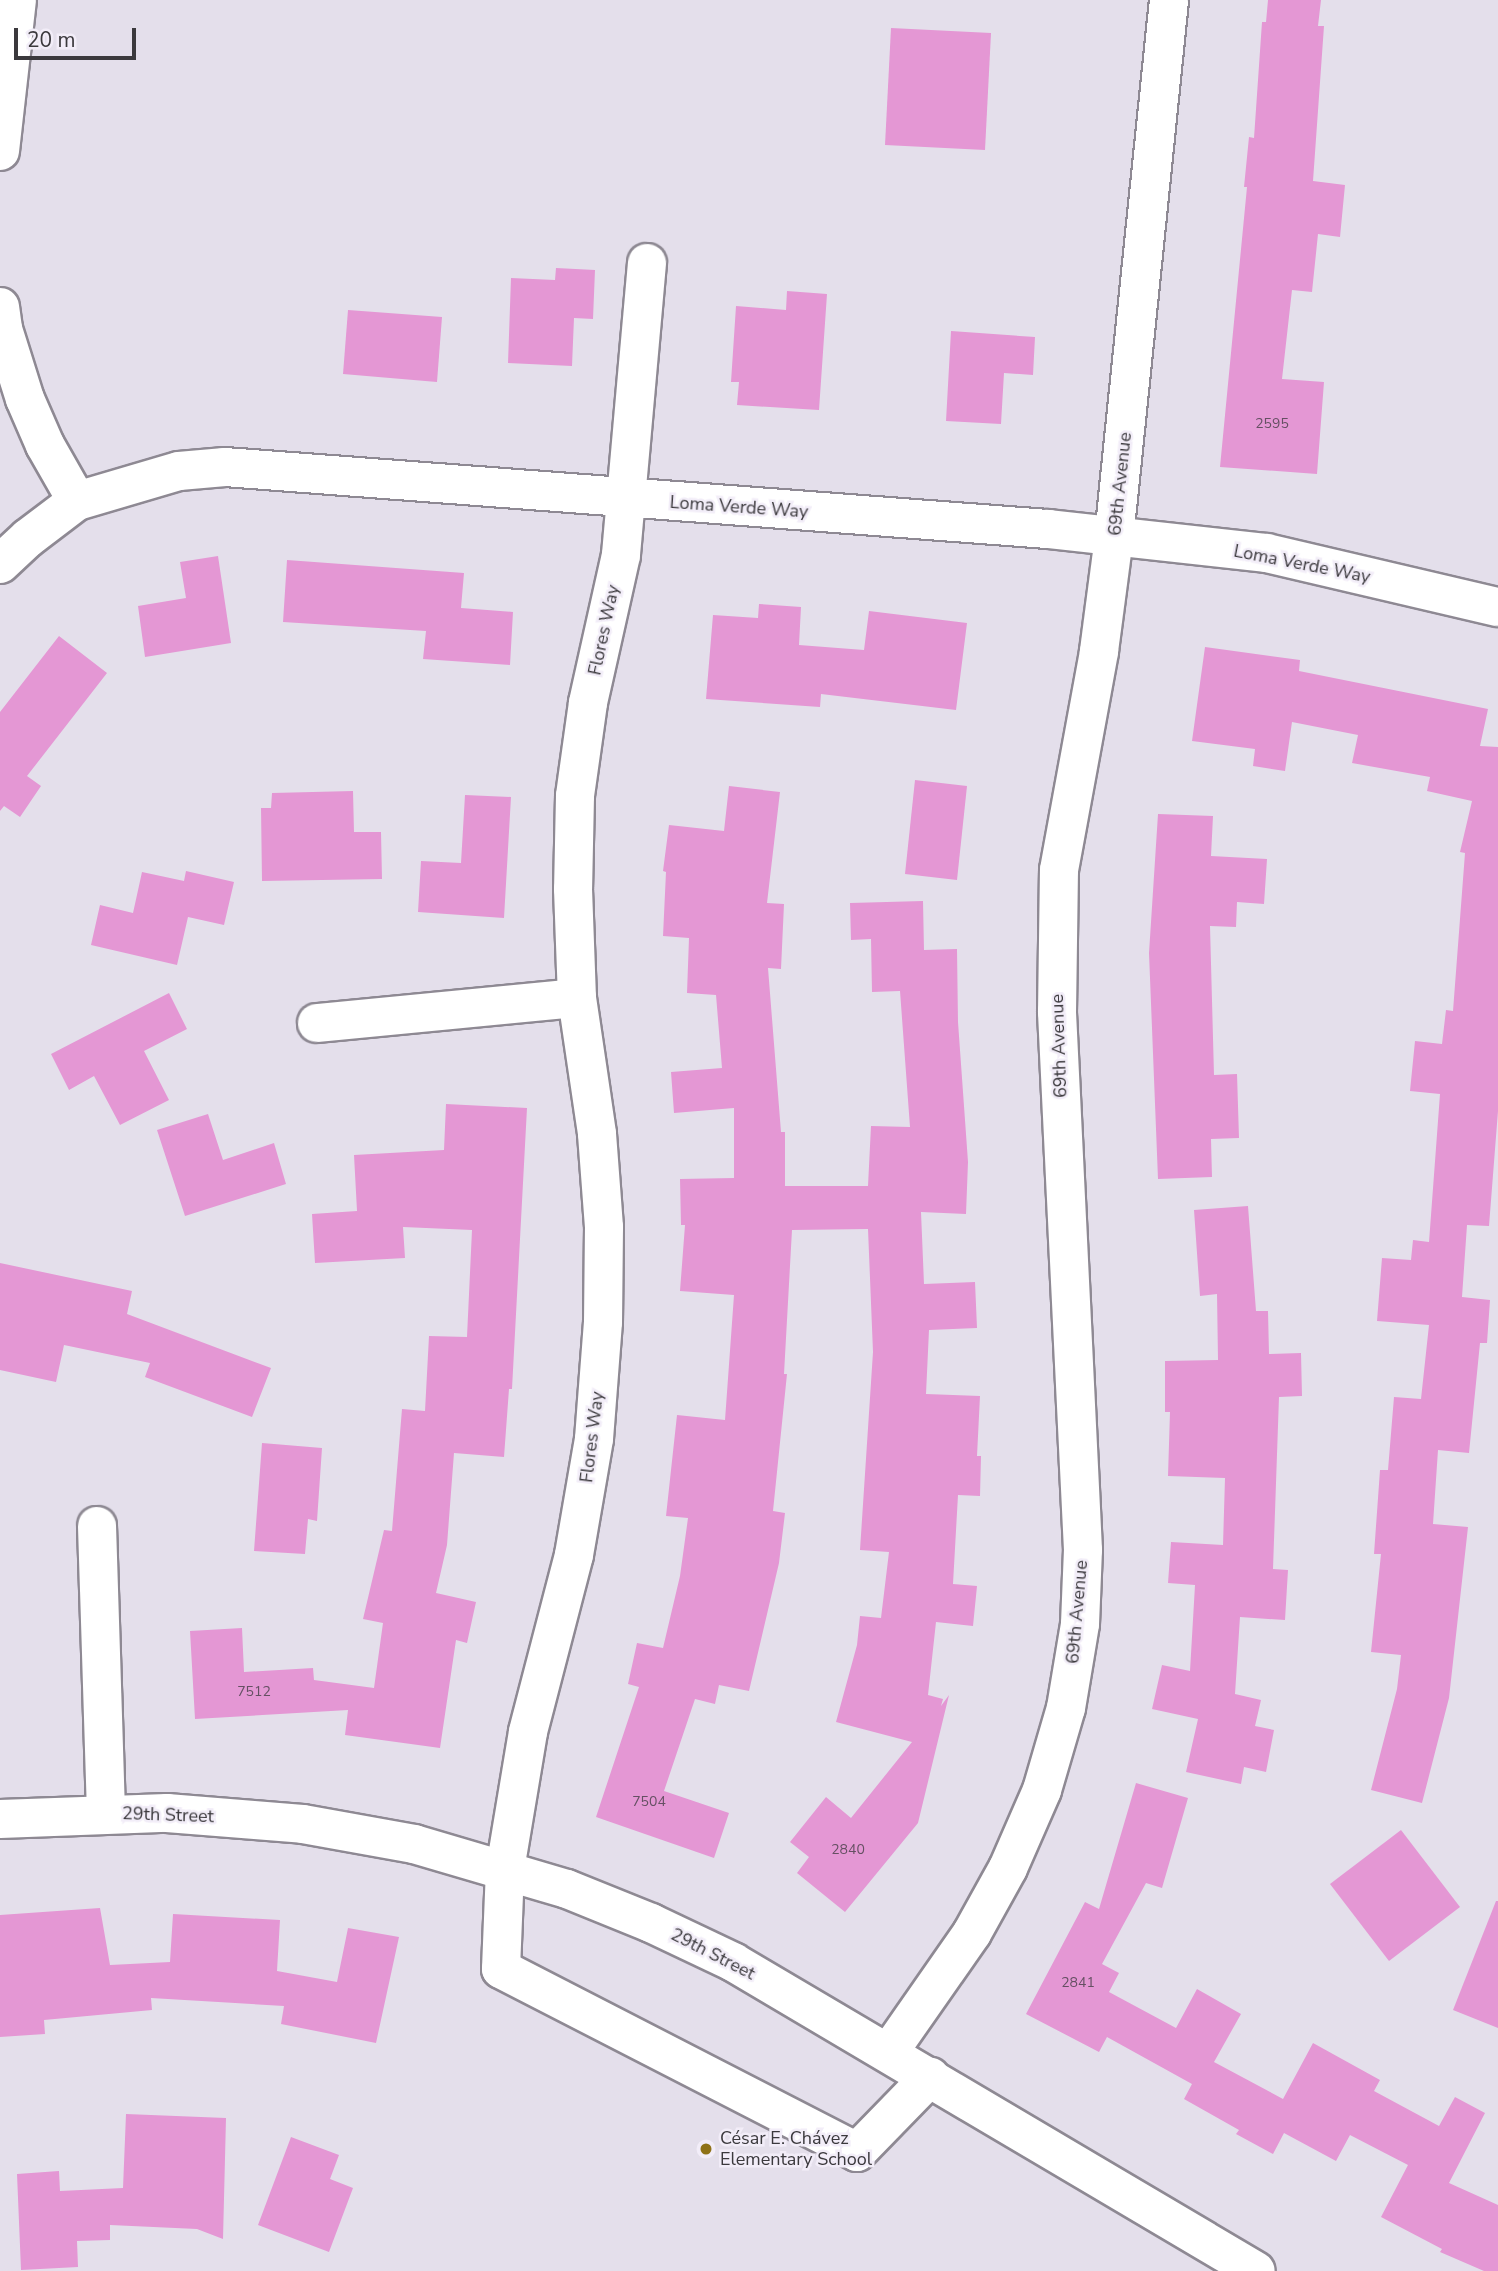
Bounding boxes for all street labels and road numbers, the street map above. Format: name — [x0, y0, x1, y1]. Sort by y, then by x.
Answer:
street label: 69th Avenue — [1104, 431, 1136, 537]
street label: Loma Verde Way — [669, 491, 809, 523]
street label: Loma Verde Way — [1232, 540, 1372, 588]
street label: Flores Way — [584, 583, 624, 677]
street label: 69th Avenue — [1046, 994, 1072, 1098]
street label: Flores Way — [576, 1390, 608, 1484]
street label: 69th Avenue — [1062, 1559, 1092, 1665]
street label: 29th Street — [122, 1803, 214, 1827]
street label: 29th Street — [667, 1924, 759, 1984]

